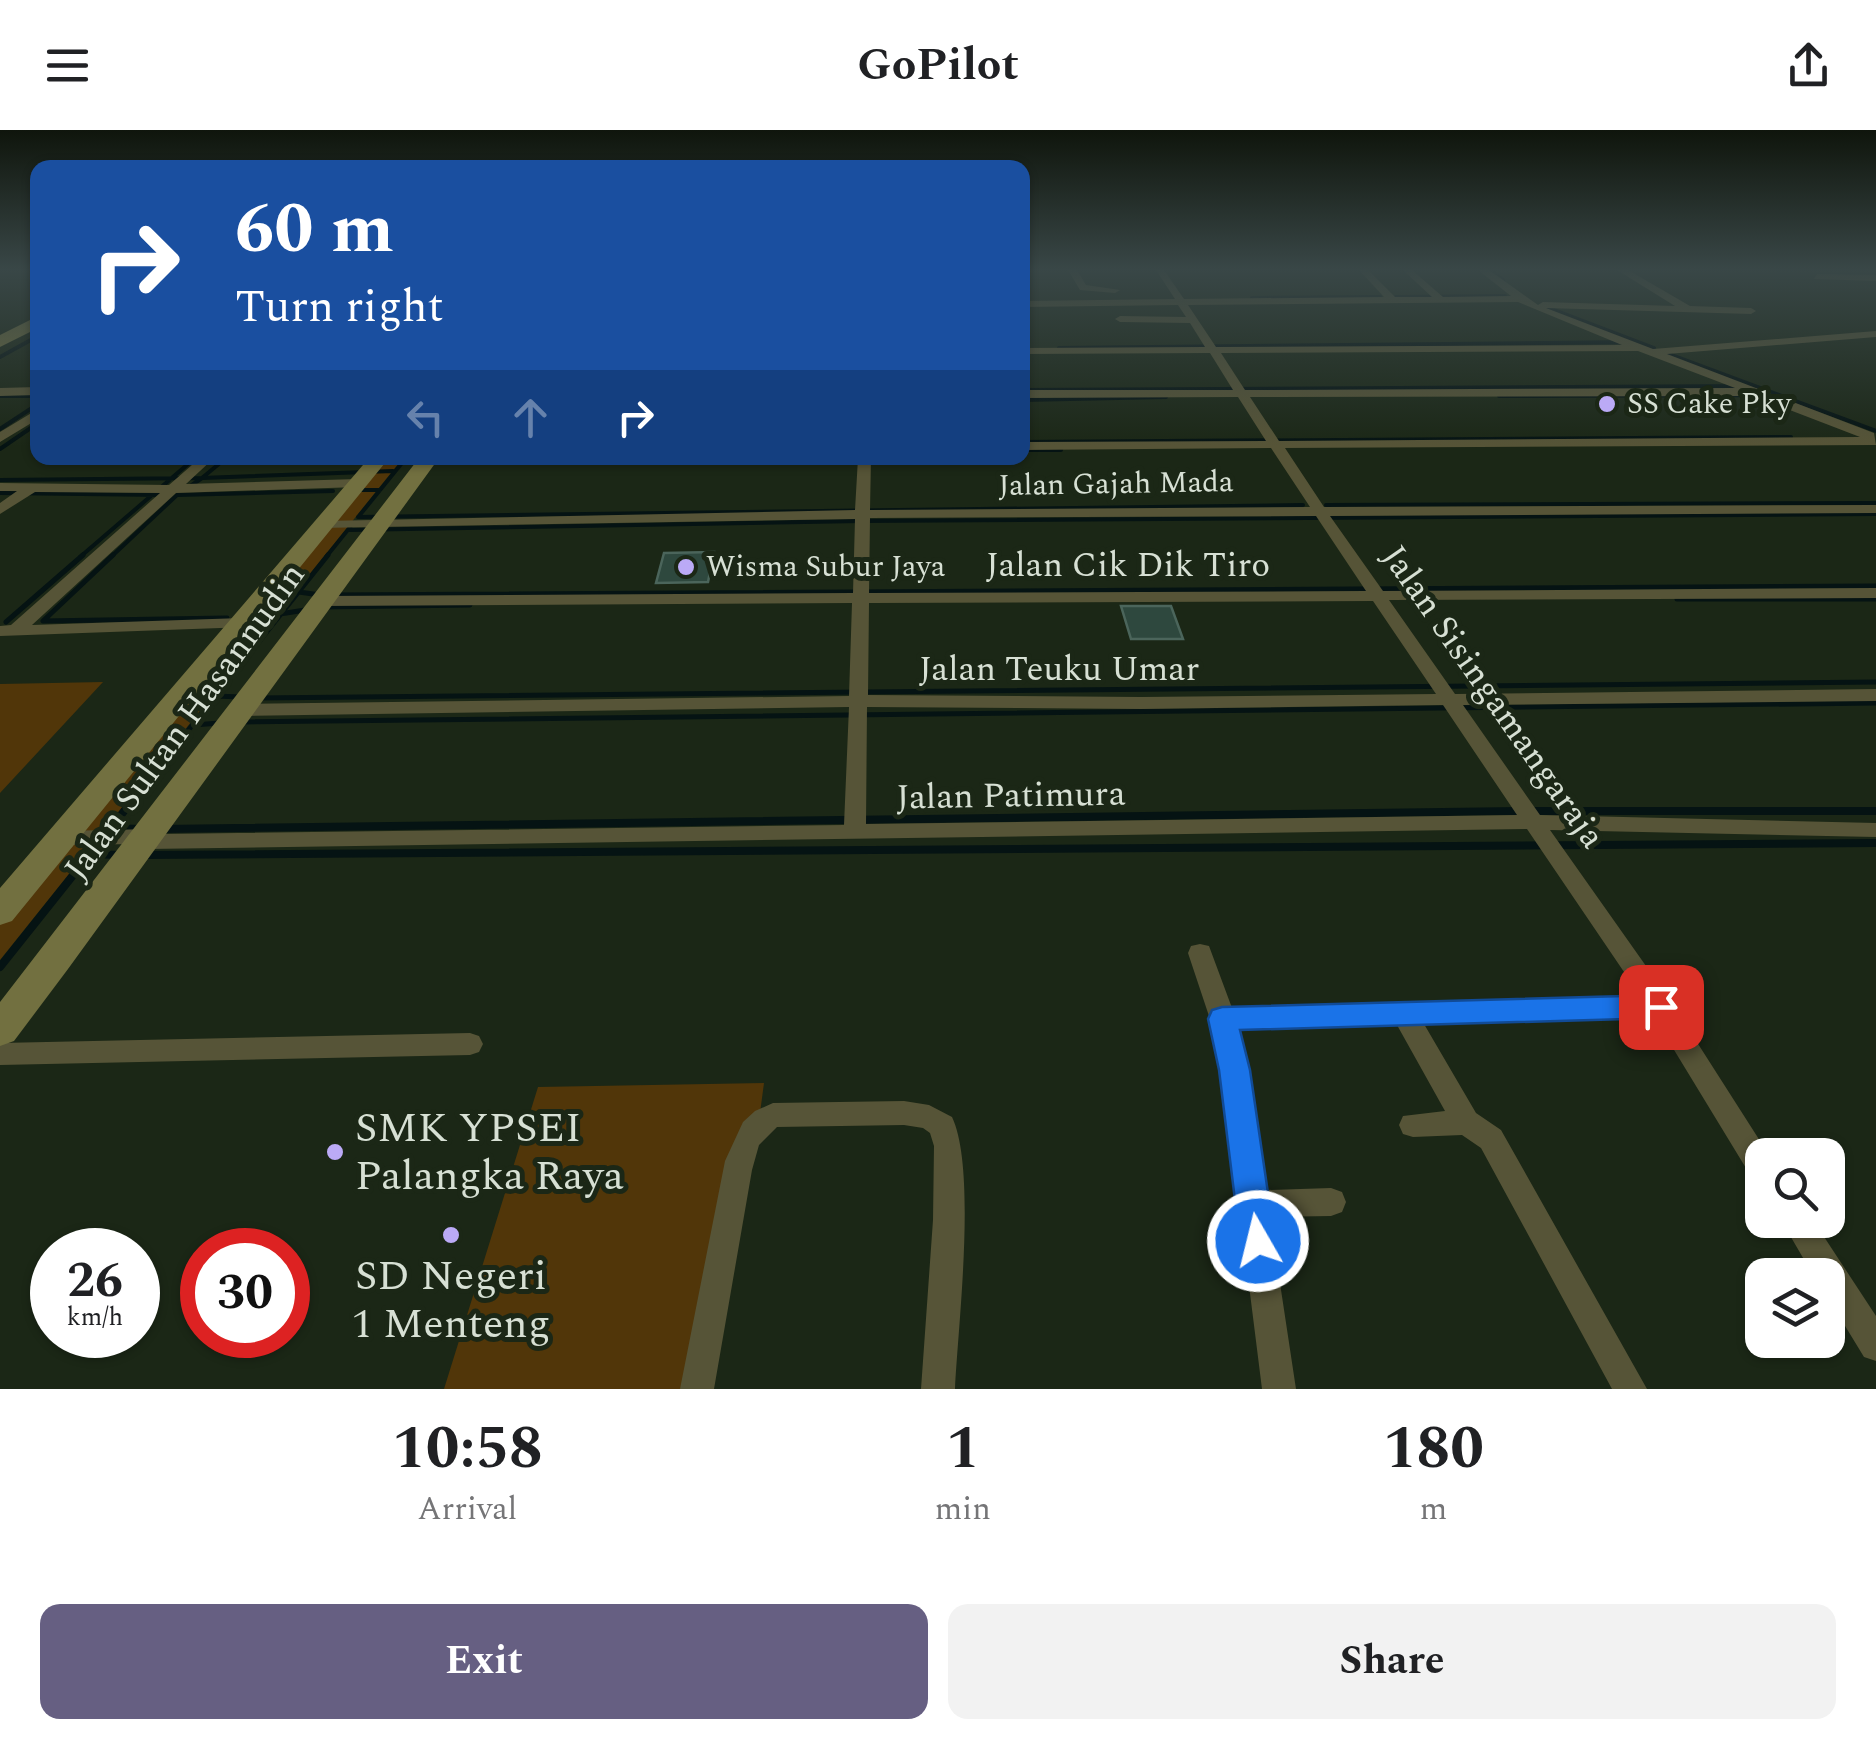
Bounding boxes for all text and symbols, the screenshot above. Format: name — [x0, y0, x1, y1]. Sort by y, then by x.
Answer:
text: GoPilot — [857, 31, 1019, 100]
icon: menu — [40, 38, 95, 93]
icon: share — [1781, 38, 1836, 93]
text: 60 m — [235, 177, 394, 283]
icon: right — [70, 200, 200, 330]
text: Turn right — [235, 273, 444, 342]
place label: SS Cake Pky — [1627, 381, 1793, 427]
icon: left — [398, 390, 453, 445]
icon: ahead — [503, 390, 558, 445]
icon: right — [608, 390, 663, 445]
marker: SS Cake Pky — [1596, 393, 1618, 415]
street label: Jalan Gajah Mada — [998, 459, 1234, 509]
street label: Jalan Sisingamangaraja — [1368, 534, 1618, 860]
street label: Jalan Cik Dik Tiro — [986, 539, 1270, 592]
place label: Wisma Subur Jaya — [706, 544, 946, 590]
street label: Jalan Sultan Hasannudin — [51, 552, 319, 892]
marker: Wisma Subur Jaya — [675, 556, 697, 578]
street label: Jalan Teuku Umar — [919, 643, 1199, 696]
street label: Jalan Patimura — [896, 768, 1126, 824]
pin — [1619, 965, 1704, 1050]
icon: arrive — [1634, 980, 1689, 1035]
place label: SMK YPSEI Palangka Raya — [355, 1097, 624, 1208]
map controls — [1745, 1138, 1845, 1358]
button: search — [1745, 1138, 1845, 1238]
marker: SMK YPSEI Palangka Raya — [324, 1141, 346, 1163]
position arrow — [1206, 1189, 1310, 1293]
marker: SD Negeri 1 Menteng — [440, 1224, 462, 1246]
speed limit sign: 30 — [180, 1228, 310, 1358]
text: 26 — [67, 1243, 123, 1319]
place label: SD Negeri 1 Menteng — [352, 1245, 550, 1356]
button: layers — [1745, 1258, 1845, 1358]
text: km/h — [67, 1299, 123, 1337]
text: 10:58 — [392, 1403, 543, 1495]
text: 1 — [946, 1403, 980, 1495]
text: 180 — [1383, 1403, 1484, 1495]
text: Arrival — [418, 1485, 517, 1534]
text: min — [935, 1485, 991, 1534]
text: m — [1420, 1485, 1447, 1534]
button: Exit — [40, 1604, 928, 1719]
button: Share — [948, 1604, 1836, 1719]

